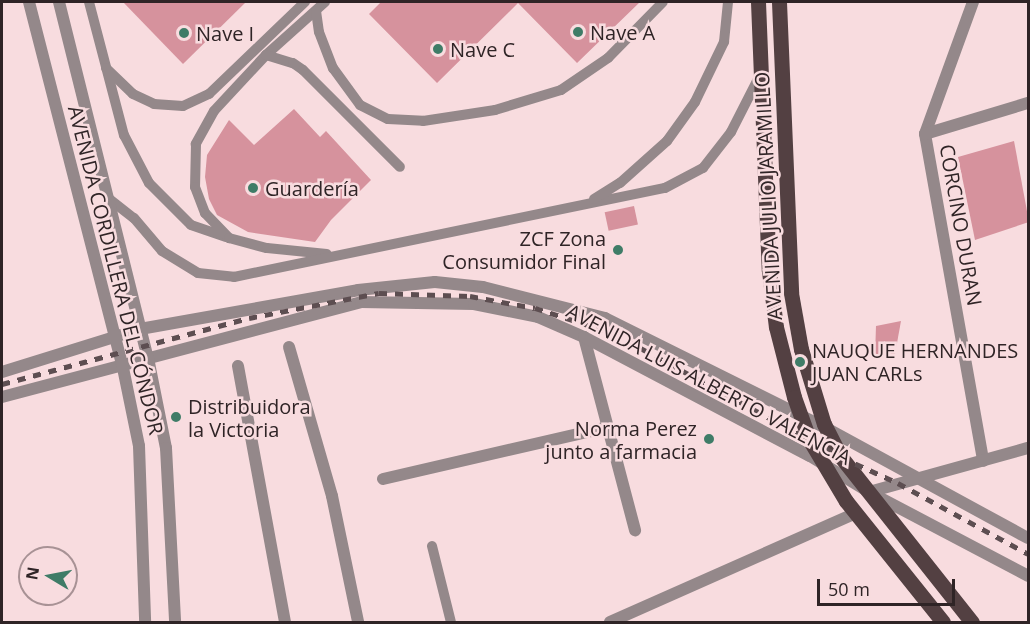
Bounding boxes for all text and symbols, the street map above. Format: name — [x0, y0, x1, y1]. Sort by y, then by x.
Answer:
place label: Nave A — [590, 20, 655, 44]
place label: Nave I — [196, 21, 254, 45]
marker: Nave A — [571, 25, 585, 39]
marker: Nave I — [177, 26, 191, 40]
place label: Nave C — [450, 37, 515, 61]
marker: Nave C — [431, 42, 445, 56]
street label: AVENIDA JULIO JARAMILLO — [750, 71, 786, 321]
street label: AVENIDA CORDILLERA DEL CÓNDOR — [63, 103, 169, 437]
street label: CORCINO DURAN — [935, 142, 987, 308]
place label: Guardería — [265, 176, 359, 200]
marker: Guardería — [246, 181, 260, 195]
place label: ZCF Zona Consumidor Final — [442, 226, 606, 273]
marker: ZCF Zona Consumidor Final — [611, 243, 625, 257]
street label: AVENIDA LUIS ALBERTO VALENCIA — [563, 299, 855, 469]
place label: NAUQUE HERNANDES JUAN CARLs — [812, 338, 1018, 385]
marker: NAUQUE HERNANDES JUAN CARLs — [793, 355, 807, 369]
place label: Distribuidora la Victoria — [188, 394, 311, 441]
marker: Distribuidora la Victoria — [169, 410, 183, 424]
place label: Norma Perez junto a farmacia — [545, 416, 697, 463]
marker: Norma Perez junto a farmacia — [702, 432, 716, 446]
north arrow — [18, 546, 78, 606]
text: N — [20, 565, 44, 582]
scale bar — [820, 567, 958, 605]
text: 50 m — [828, 577, 870, 601]

